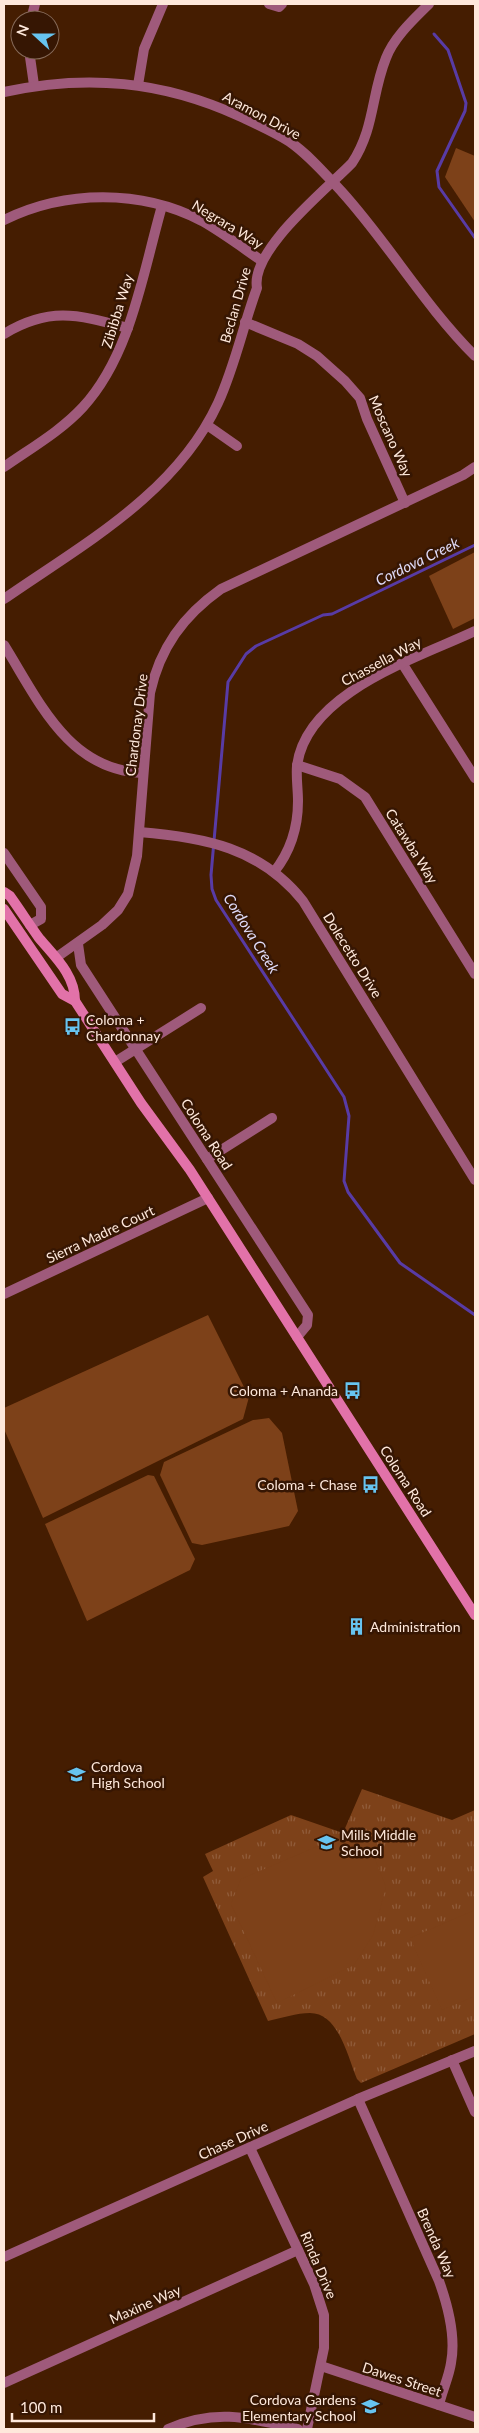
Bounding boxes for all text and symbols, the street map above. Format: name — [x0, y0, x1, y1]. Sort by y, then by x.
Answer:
north arrow — [10, 10, 60, 60]
text: N — [13, 22, 32, 38]
street label: Aramon Drive — [220, 87, 304, 143]
street label: Negrara Way — [189, 196, 267, 252]
street label: Beclan Drive — [216, 265, 254, 345]
street label: Zibibba Way — [98, 271, 137, 350]
street label: Moscano Way — [365, 393, 417, 480]
water label: Cordova Creek — [372, 533, 463, 589]
street label: Chassella Way — [338, 632, 425, 689]
street label: Chardonay Drive — [121, 673, 151, 777]
street label: Catawba Way — [382, 805, 442, 887]
water label: Cordova Creek — [220, 890, 284, 977]
street label: Dolecetto Drive — [320, 909, 386, 1001]
place label: Coloma + Chardonnay — [86, 1011, 161, 1044]
bus stop icon: Coloma + Chardonnay — [62, 1017, 82, 1037]
street label: Coloma Road — [178, 1095, 236, 1173]
street label: Sierra Madre Court — [43, 1201, 157, 1267]
bus stop icon: Coloma + Ananda — [342, 1380, 362, 1400]
place label: Coloma + Ananda — [229, 1382, 338, 1399]
street label: Coloma Road — [377, 1442, 435, 1520]
bus stop icon: Coloma + Chase — [361, 1474, 381, 1494]
place label: Coloma + Chase — [257, 1476, 357, 1493]
building icon: Administration — [346, 1616, 366, 1636]
place label: Administration — [370, 1618, 461, 1635]
place label: Cordova High School — [91, 1758, 165, 1791]
school or university icon: Cordova High School — [67, 1764, 87, 1784]
place label: Mills Middle School — [341, 1826, 416, 1859]
school or university icon: Mills Middle School — [317, 1832, 337, 1852]
street label: Chase Drive — [195, 2117, 271, 2163]
street label: Brenda Way — [414, 2205, 460, 2281]
street label: Rinda Drive — [297, 2229, 341, 2301]
street label: Maxine Way — [107, 2280, 184, 2327]
street label: Dawes Street — [360, 2358, 444, 2400]
scale bar — [12, 2390, 155, 2422]
place label: Cordova Gardens Elementary School — [242, 2391, 356, 2424]
school or university icon: Cordova Gardens Elementary School — [360, 2397, 380, 2417]
text: 100 m — [20, 2398, 62, 2416]

